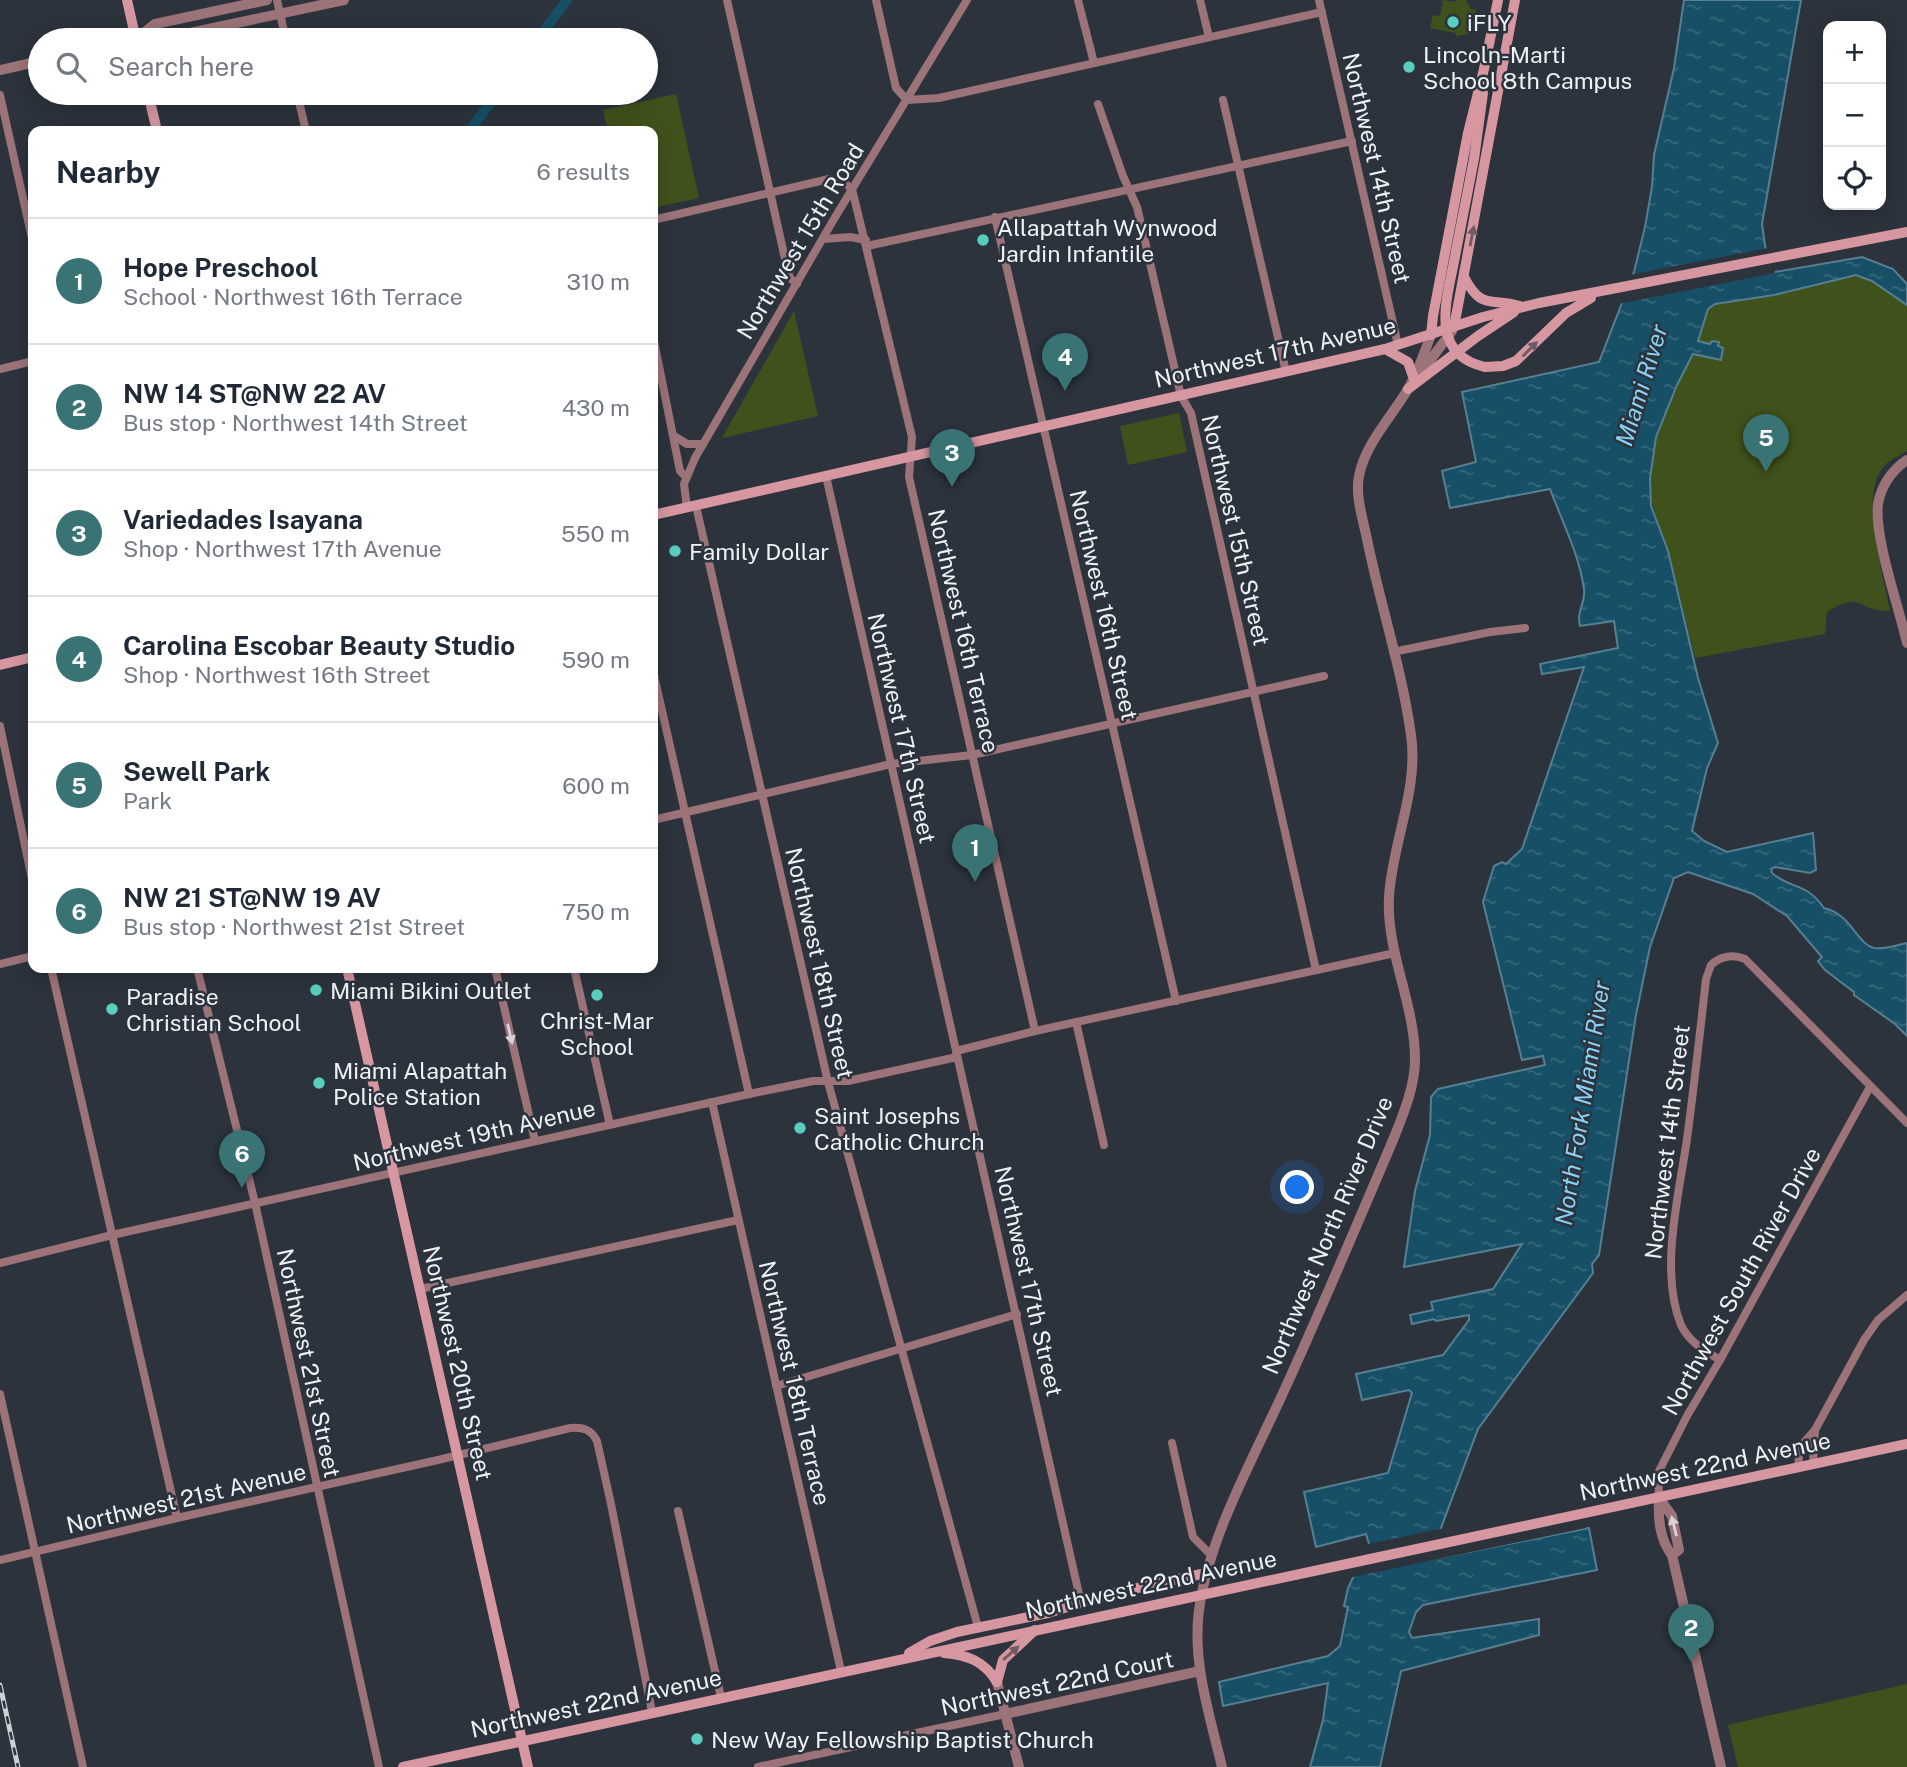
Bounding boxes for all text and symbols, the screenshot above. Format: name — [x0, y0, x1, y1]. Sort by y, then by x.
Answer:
place label: iFLY — [1467, 9, 1512, 36]
marker: iFLY — [1445, 14, 1461, 30]
map controls — [1823, 21, 1886, 210]
button: + — [1823, 21, 1886, 84]
search box — [28, 28, 658, 105]
place label: Lincoln-Marti School 8th Campus — [1423, 41, 1632, 94]
icon: search — [52, 48, 90, 86]
street label: Northwest 14th Street — [1337, 50, 1417, 286]
text: Search here — [108, 51, 254, 82]
marker: Lincoln-Marti School 8th Campus — [1401, 59, 1417, 75]
button: − — [1823, 84, 1886, 147]
street label: Northwest 15th Road — [731, 138, 869, 344]
button: locate — [1823, 147, 1886, 210]
text: Nearby — [56, 154, 160, 190]
text: 6 results — [537, 158, 630, 185]
place label: Allapattah Wynwood Jardin Infantile — [997, 214, 1218, 267]
one-way arrow — [1466, 225, 1477, 247]
marker: Allapattah Wynwood Jardin Infantile — [975, 232, 991, 248]
text: Hope Preschool — [123, 252, 319, 283]
text: 1 — [74, 268, 84, 295]
text: 310 m — [567, 268, 630, 295]
text: School · Northwest 16th Terrace — [123, 283, 463, 310]
street label: Northwest 17th Avenue — [1152, 311, 1398, 393]
water label: Miami River — [1609, 320, 1673, 449]
pin: 4 — [1042, 333, 1088, 391]
one-way arrow — [1521, 341, 1538, 357]
text: NW 14 ST@NW 22 AV — [123, 378, 386, 409]
text: 2 — [72, 394, 86, 421]
text: 430 m — [562, 394, 630, 421]
text: Bus stop · Northwest 14th Street — [123, 409, 468, 436]
street label: Northwest 15th Street — [1196, 412, 1276, 648]
pin: 5 — [1743, 414, 1789, 472]
pin: 3 — [929, 429, 975, 487]
street label: Northwest 16th Street — [1064, 487, 1144, 723]
text: Variedades Isayana — [123, 504, 363, 535]
street label: Northwest 16th Terrace — [923, 506, 1005, 756]
text: 3 — [71, 520, 87, 547]
text: 550 m — [561, 520, 630, 547]
text: Shop · Northwest 17th Avenue — [123, 535, 442, 562]
place label: Family Dollar — [689, 538, 829, 565]
marker: Family Dollar — [667, 543, 683, 559]
street label: Northwest 17th Street — [862, 610, 942, 846]
text: Carolina Escobar Beauty Studio — [123, 630, 515, 661]
text: 4 — [71, 646, 87, 673]
text: 590 m — [561, 646, 630, 673]
text: Shop · Northwest 16th Street — [123, 661, 430, 688]
text: Sewell Park — [123, 756, 270, 787]
text: 5 — [71, 772, 87, 799]
text: 600 m — [562, 772, 630, 799]
text: Park — [123, 787, 172, 814]
pin: 1 — [952, 824, 998, 882]
street label: Northwest 18th Street — [780, 845, 860, 1081]
text: NW 21 ST@NW 19 AV — [123, 882, 381, 913]
text: 6 — [71, 898, 87, 925]
text: 750 m — [562, 898, 630, 925]
text: Bus stop · Northwest 21st Street — [123, 913, 465, 940]
place label: Miami Bikini Outlet — [330, 977, 532, 1004]
water label: North Fork Miami River — [1549, 978, 1615, 1227]
marker: Miami Bikini Outlet — [308, 982, 324, 998]
place label: Paradise Christian School — [126, 983, 301, 1036]
marker: Christ-Mar School — [589, 987, 605, 1003]
marker: Paradise Christian School — [104, 1001, 120, 1017]
place label: Christ-Mar School — [540, 1007, 654, 1060]
one-way arrow — [505, 1023, 516, 1045]
street label: Northwest 14th Street — [1639, 1023, 1695, 1261]
place label: Miami Alapattah Police Station — [333, 1057, 507, 1110]
marker: Miami Alapattah Police Station — [311, 1075, 327, 1091]
street label: Northwest North River Drive — [1256, 1092, 1398, 1378]
street label: Northwest 19th Avenue — [350, 1094, 598, 1176]
place label: Saint Josephs Catholic Church — [814, 1102, 985, 1155]
marker: Saint Josephs Catholic Church — [792, 1120, 808, 1136]
pin: 6 — [219, 1130, 265, 1188]
street label: Northwest South River Drive — [1656, 1142, 1826, 1420]
street label: Northwest 17th Street — [989, 1163, 1069, 1399]
your location — [1280, 1170, 1314, 1204]
street label: Northwest 20th Street — [418, 1243, 498, 1483]
street label: Northwest 21st Street — [272, 1246, 346, 1480]
street label: Northwest 18th Terrace — [754, 1258, 836, 1508]
street label: Northwest 22nd Avenue — [1577, 1426, 1833, 1506]
street label: Northwest 21st Avenue — [63, 1457, 309, 1539]
one-way arrow — [1668, 1515, 1679, 1537]
street label: Northwest 22nd Avenue — [1023, 1544, 1279, 1624]
pin: 2 — [1668, 1604, 1714, 1662]
street label: Northwest 22nd Court — [938, 1645, 1176, 1721]
one-way arrow — [1003, 1646, 1020, 1661]
street label: Northwest 22nd Avenue — [468, 1663, 724, 1743]
place label: New Way Fellowship Baptist Church — [711, 1726, 1094, 1753]
marker: New Way Fellowship Baptist Church — [689, 1731, 705, 1747]

